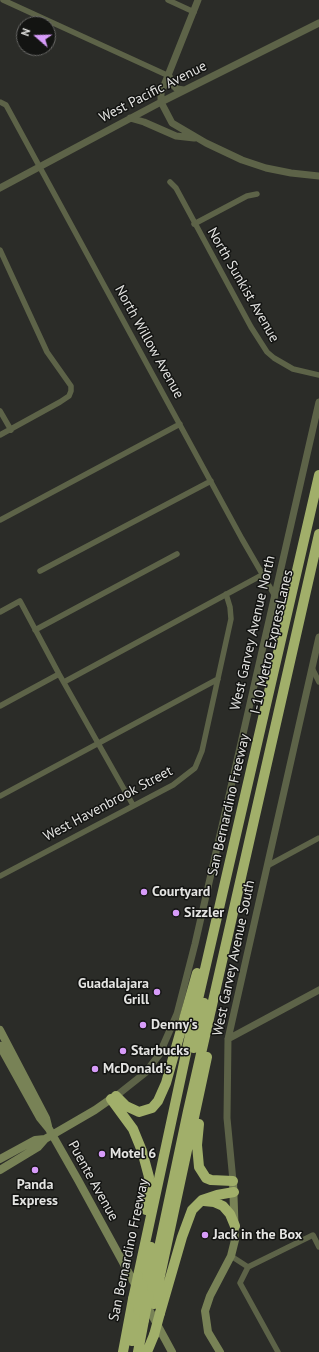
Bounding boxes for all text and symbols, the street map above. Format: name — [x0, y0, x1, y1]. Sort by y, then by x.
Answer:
north arrow — [16, 16, 56, 56]
text: N — [18, 26, 33, 38]
street label: West Pacific Avenue — [97, 58, 209, 126]
street label: North Sunkist Avenue — [203, 225, 283, 345]
street label: North Willow Avenue — [111, 282, 187, 402]
street label: West Garvey Avenue North — [227, 554, 279, 712]
street label: I-10 Metro ExpressLanes — [247, 568, 297, 716]
street label: San Bernardino Freeway — [205, 732, 253, 878]
street label: West Havenbrook Street — [41, 763, 175, 845]
street label: West Garvey Avenue South — [209, 879, 259, 1037]
place label: Courtyard — [152, 884, 210, 900]
marker: Courtyard — [139, 887, 149, 897]
place label: Sizzler — [184, 905, 224, 921]
marker: Sizzler — [171, 908, 181, 918]
place label: Guadalajara Grill — [78, 976, 149, 1008]
marker: Guadalajara Grill — [152, 987, 162, 997]
place label: Denny's — [151, 1017, 198, 1033]
marker: Denny's — [138, 1020, 148, 1030]
place label: Starbucks — [131, 1043, 189, 1059]
marker: Starbucks — [118, 1046, 128, 1056]
place label: McDonald's — [103, 1061, 172, 1077]
marker: McDonald's — [90, 1064, 100, 1074]
street label: Puente Avenue — [64, 1138, 122, 1224]
place label: Motel 6 — [110, 1146, 156, 1162]
marker: Motel 6 — [97, 1149, 107, 1159]
marker: Panda Express — [30, 1165, 40, 1175]
place label: Panda Express — [12, 1177, 58, 1210]
street label: San Bernardino Freeway — [106, 1177, 152, 1323]
place label: Jack in the Box — [213, 1227, 302, 1243]
marker: Jack in the Box — [200, 1230, 210, 1240]

